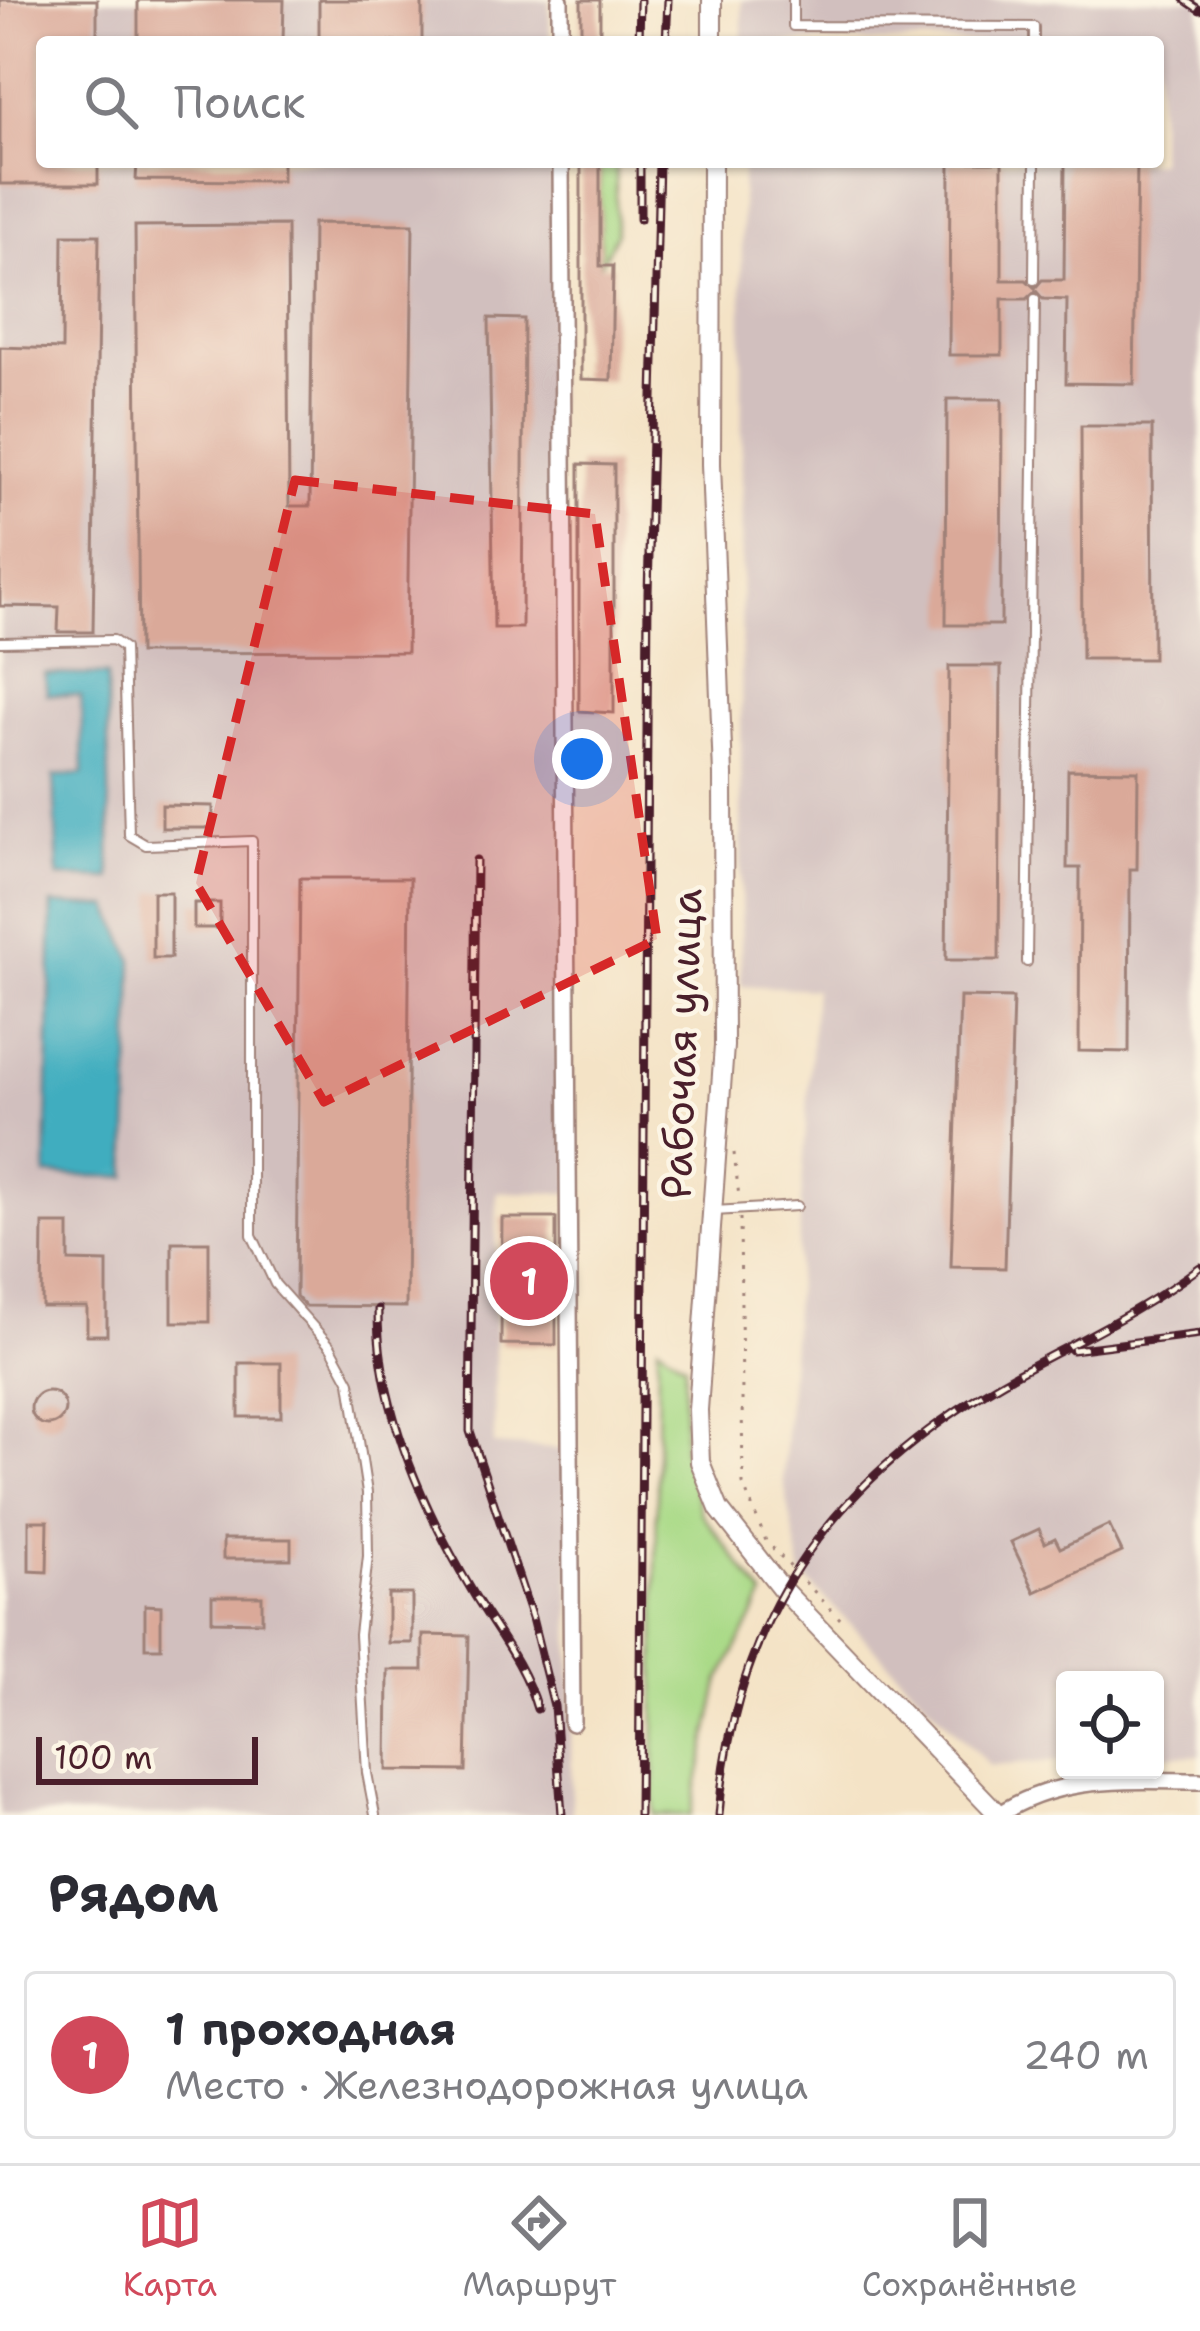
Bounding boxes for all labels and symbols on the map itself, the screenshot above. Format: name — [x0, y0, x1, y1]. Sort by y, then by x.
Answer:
your location — [552, 729, 612, 789]
street label: Рабочая улица — [648, 887, 714, 1201]
pin: 1 — [490, 1236, 568, 1326]
scale bar — [36, 1731, 258, 1784]

